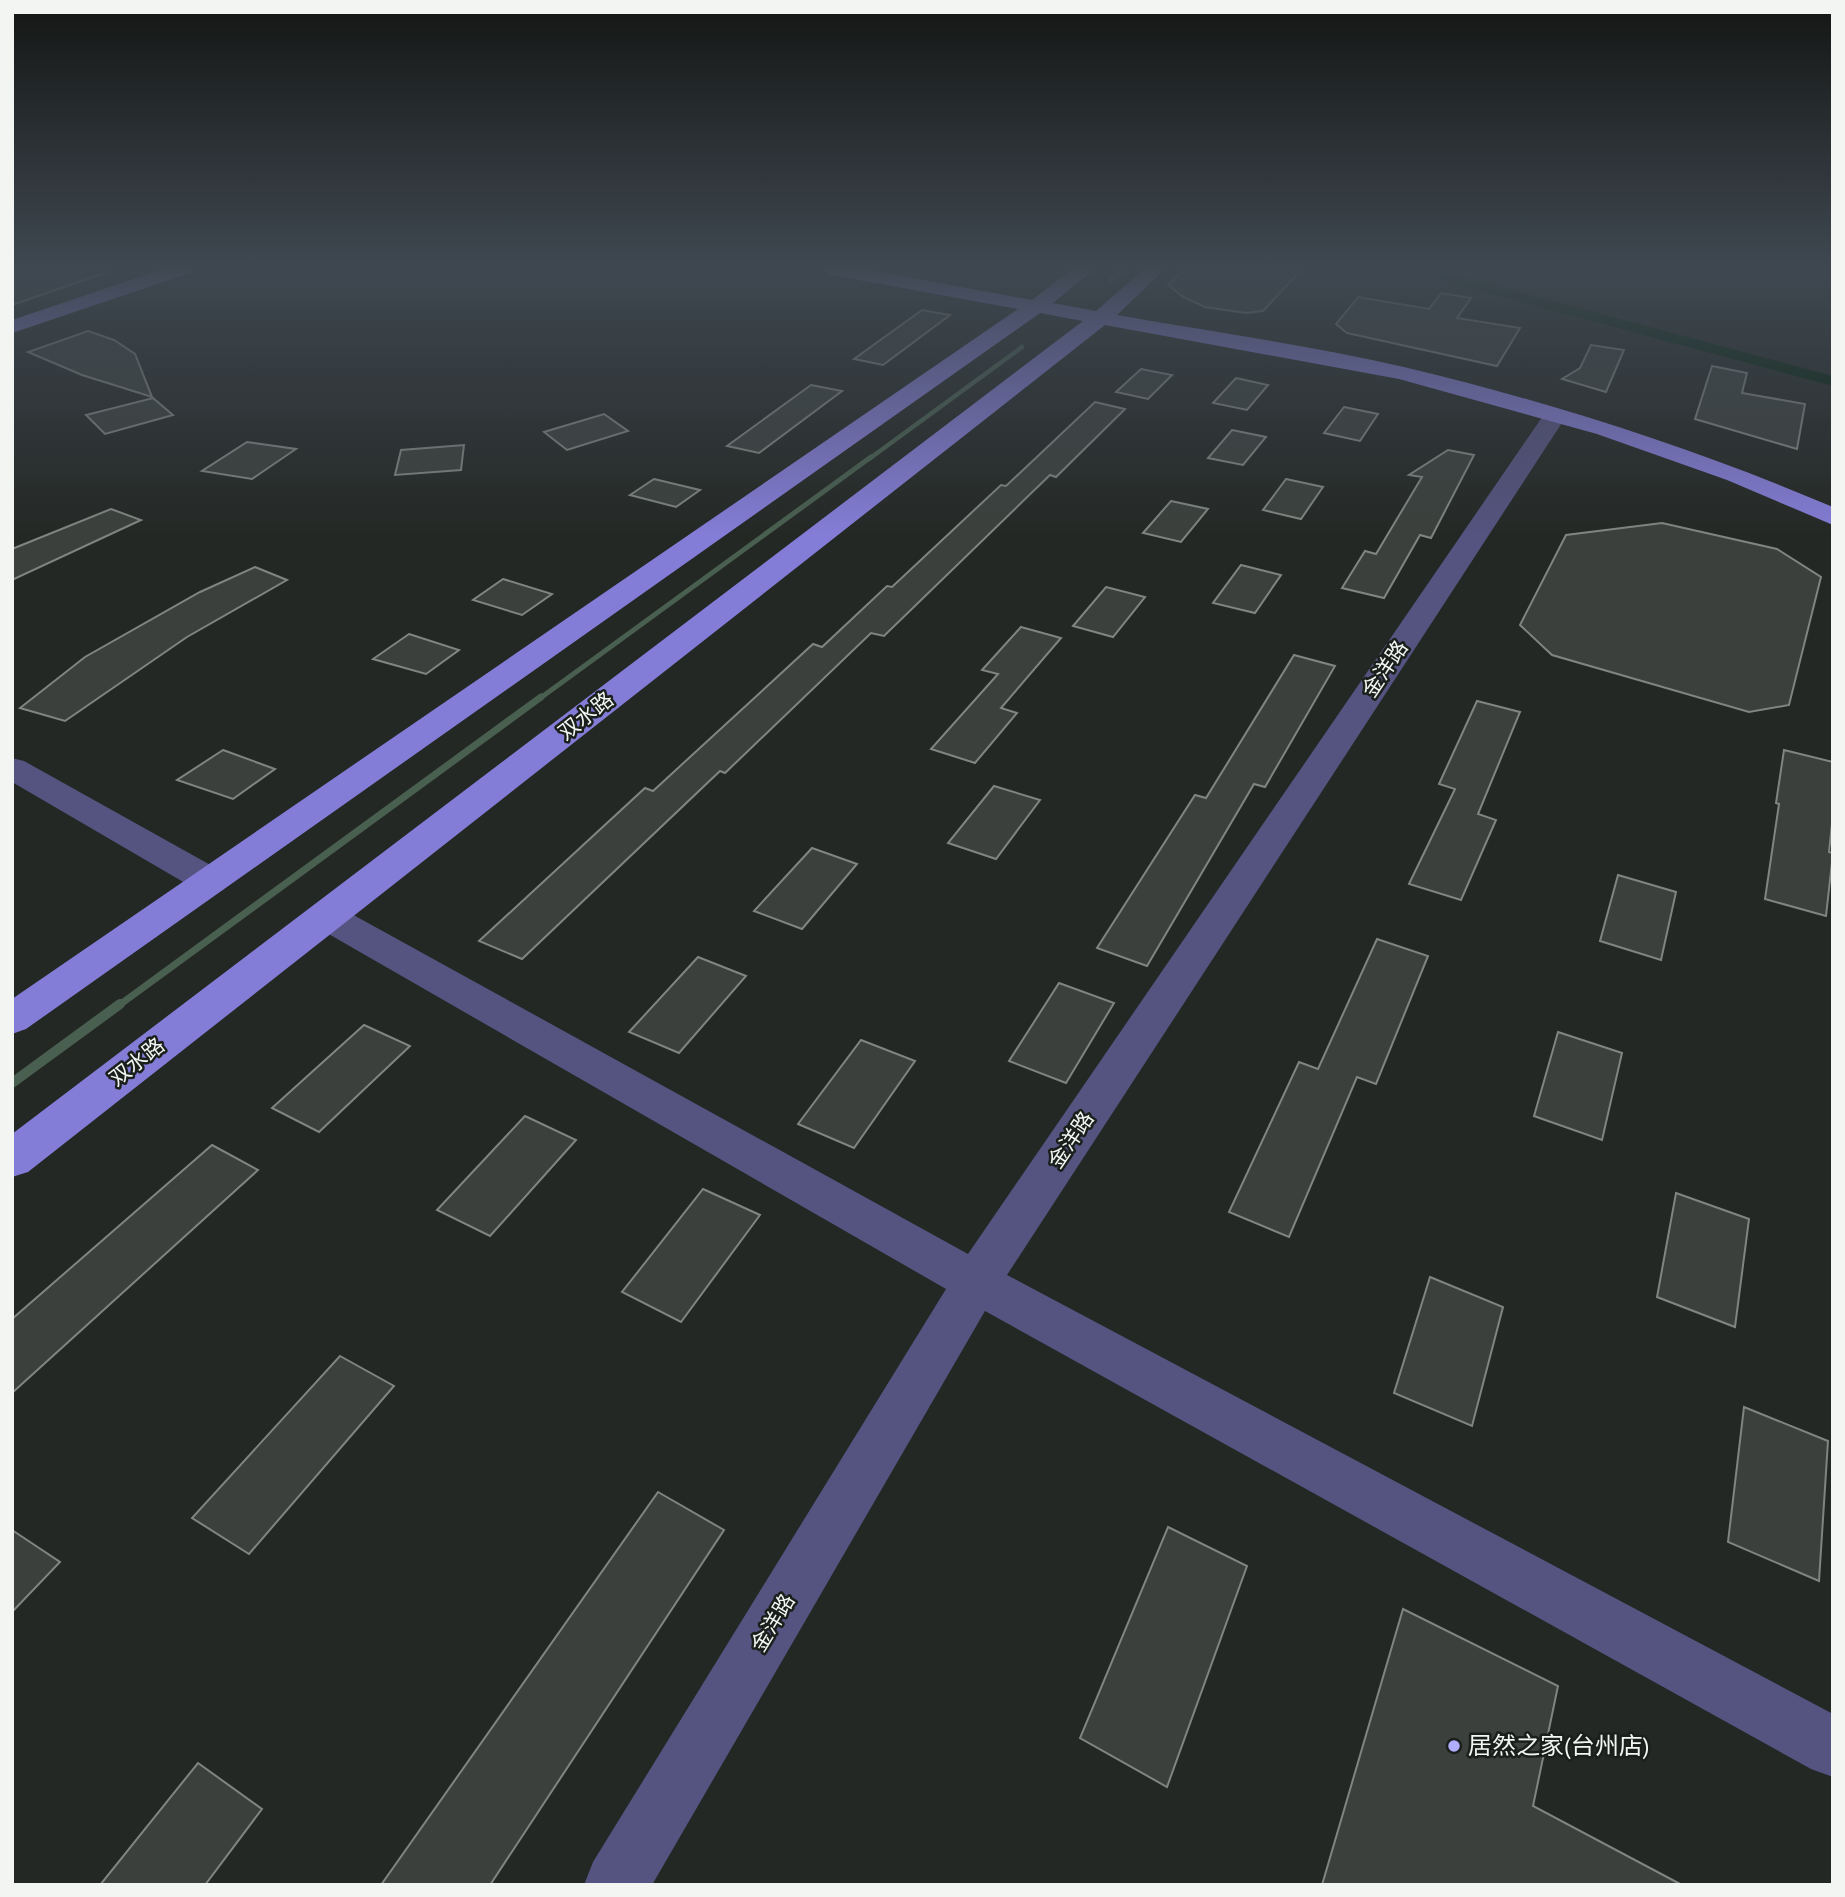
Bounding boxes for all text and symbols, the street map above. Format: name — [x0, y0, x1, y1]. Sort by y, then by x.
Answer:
street label: 金洋路 — [1356, 635, 1413, 702]
street label: 双水路 — [553, 686, 619, 746]
street label: 双水路 — [104, 1032, 170, 1092]
street label: 金洋路 — [1042, 1106, 1099, 1173]
street label: 金洋路 — [745, 1589, 800, 1657]
place label: 居然之家(台州店) — [1468, 1730, 1649, 1761]
marker: 居然之家(台州店) — [1446, 1738, 1462, 1754]

